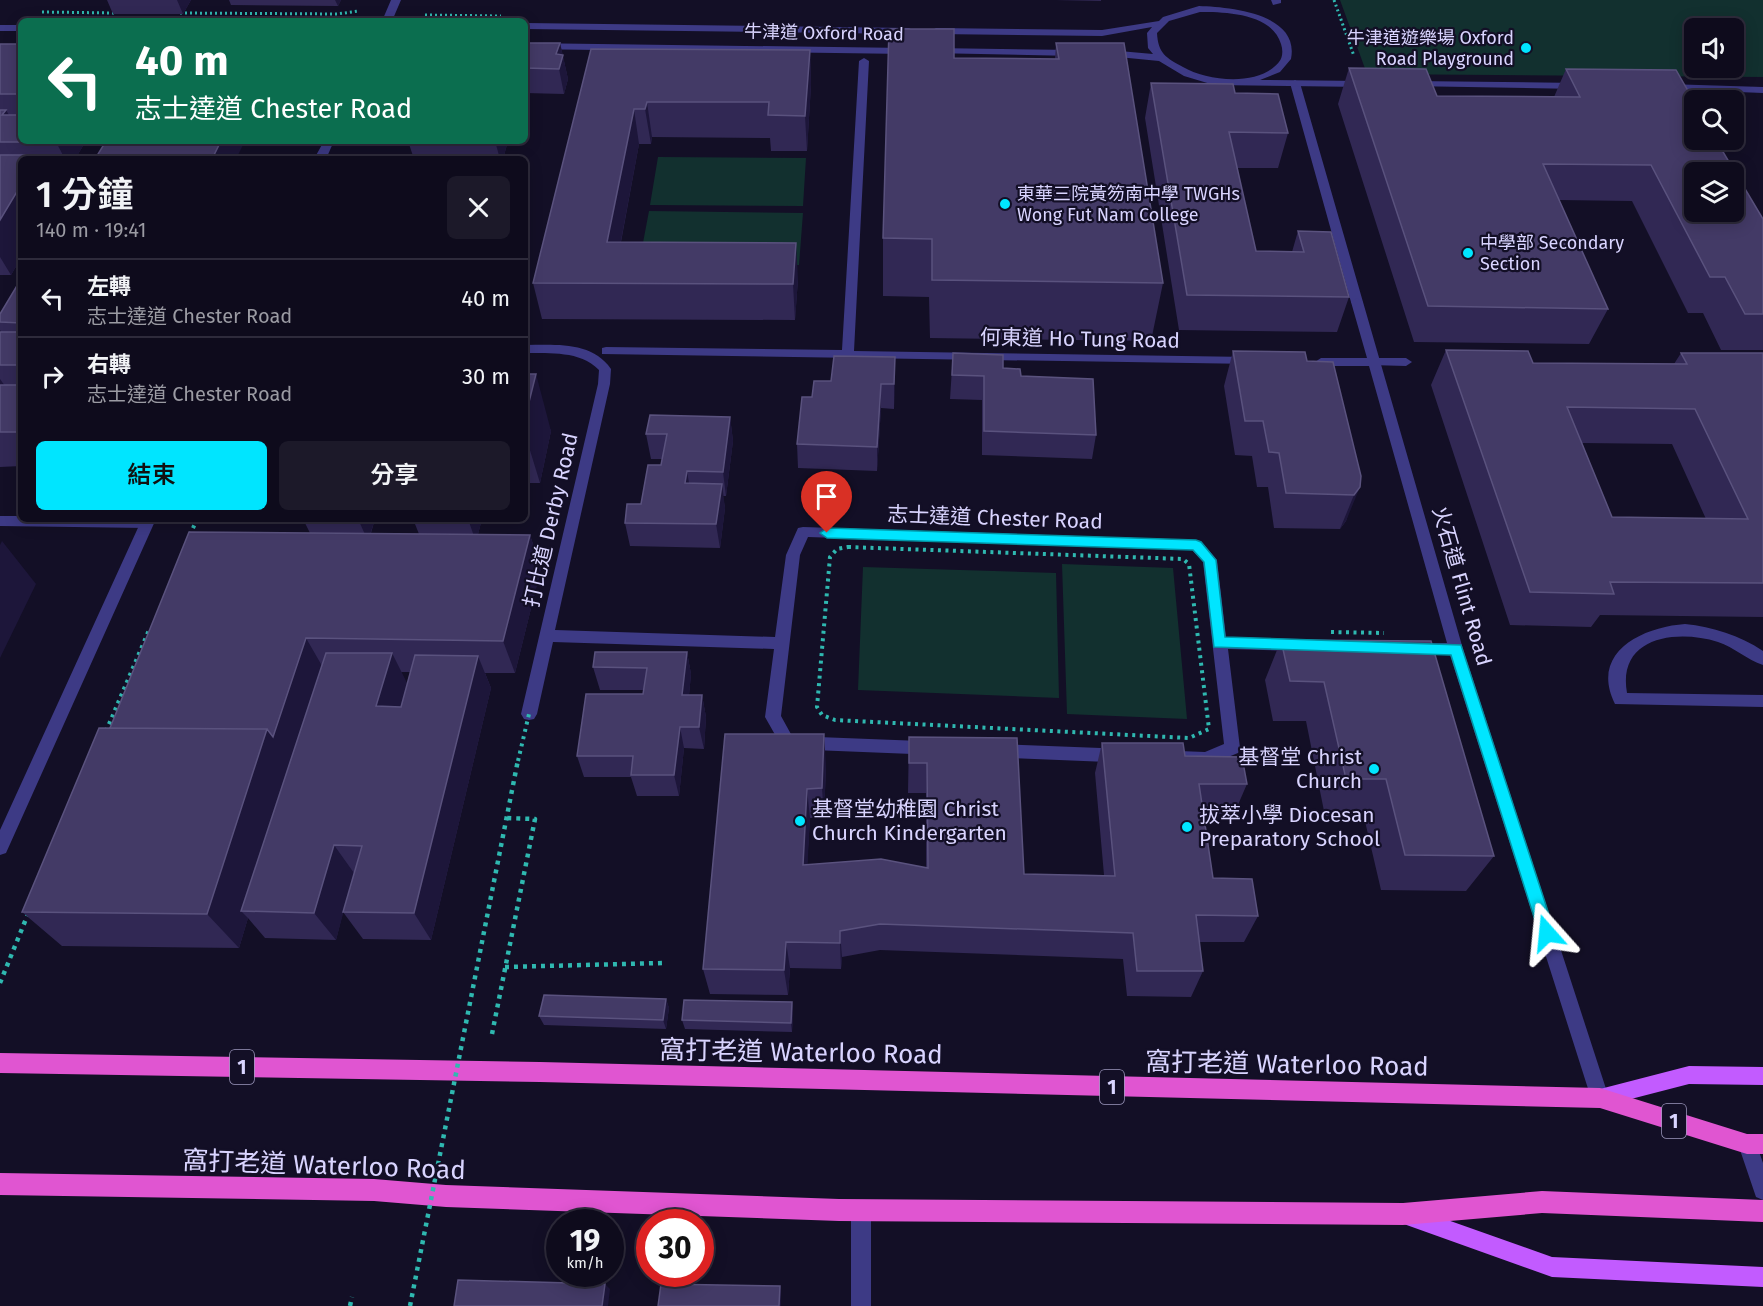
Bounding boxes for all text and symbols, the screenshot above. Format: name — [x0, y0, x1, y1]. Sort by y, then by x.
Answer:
map controls — [1684, 18, 1744, 222]
button: sound — [1684, 18, 1744, 78]
street label: 牛津道 Oxford Road — [744, 21, 904, 45]
place label: 牛津道遊樂場 Oxford Road Playground — [1347, 27, 1514, 70]
text: 40 m — [135, 36, 229, 86]
marker: 牛津道遊樂場 Oxford Road Playground — [1519, 41, 1533, 55]
icon: left — [36, 42, 114, 120]
button: search — [1684, 90, 1744, 150]
text: 志士達道 Chester Road — [135, 93, 412, 125]
button: layers — [1684, 162, 1744, 222]
text: 1 分鐘 — [36, 173, 133, 217]
button: close — [447, 176, 510, 239]
place label: 東華三院黃笏南中學 TWGHs Wong Fut Nam College — [1017, 183, 1240, 226]
marker: 東華三院黃笏南中學 TWGHs Wong Fut Nam College — [998, 197, 1012, 211]
text: 140 m · 19:41 — [36, 218, 146, 242]
place label: 中學部 Secondary Section — [1480, 232, 1624, 275]
marker: 中學部 Secondary Section — [1461, 246, 1475, 260]
text: 左轉 — [87, 273, 131, 300]
icon: left — [36, 282, 69, 315]
text: 40 m — [461, 285, 510, 312]
text: 志士達道 Chester Road — [87, 304, 292, 328]
street label: 何東道 Ho Tung Road — [980, 324, 1180, 354]
text: 右轉 — [87, 351, 131, 378]
icon: right — [36, 360, 69, 393]
text: 30 m — [462, 363, 510, 390]
text: 志士達道 Chester Road — [87, 382, 292, 406]
street label: 打比道 Derby Road — [518, 430, 584, 610]
button: 結束 — [36, 441, 267, 510]
button: 分享 — [279, 441, 510, 510]
pin — [801, 471, 852, 533]
icon: arrive — [810, 480, 843, 513]
street label: 志士達道 Chester Road — [887, 501, 1103, 535]
street label: 火石道 Flint Road — [1427, 503, 1497, 669]
place label: 基督堂 Christ Church — [1238, 744, 1362, 794]
marker: 基督堂 Christ Church — [1367, 762, 1381, 776]
place label: 基督堂幼稚園 Christ Church Kindergarten — [812, 796, 1007, 846]
place label: 拔萃小學 Diocesan Preparatory School — [1199, 802, 1380, 852]
marker: 基督堂幼稚園 Christ Church Kindergarten — [793, 814, 807, 828]
marker: 拔萃小學 Diocesan Preparatory School — [1180, 820, 1194, 834]
position arrow — [1515, 901, 1579, 965]
street label: 窩打老道 Waterloo Road — [659, 1035, 943, 1070]
street label: 窩打老道 Waterloo Road — [1145, 1047, 1429, 1082]
road number: 1 — [230, 1050, 254, 1084]
road number: 1 — [1100, 1070, 1124, 1104]
road number: 1 — [1662, 1104, 1686, 1138]
street label: 窩打老道 Waterloo Road — [182, 1145, 466, 1186]
speed limit sign: 30 — [636, 1209, 714, 1287]
text: 19 — [570, 1223, 600, 1259]
text: km/h — [566, 1254, 604, 1272]

